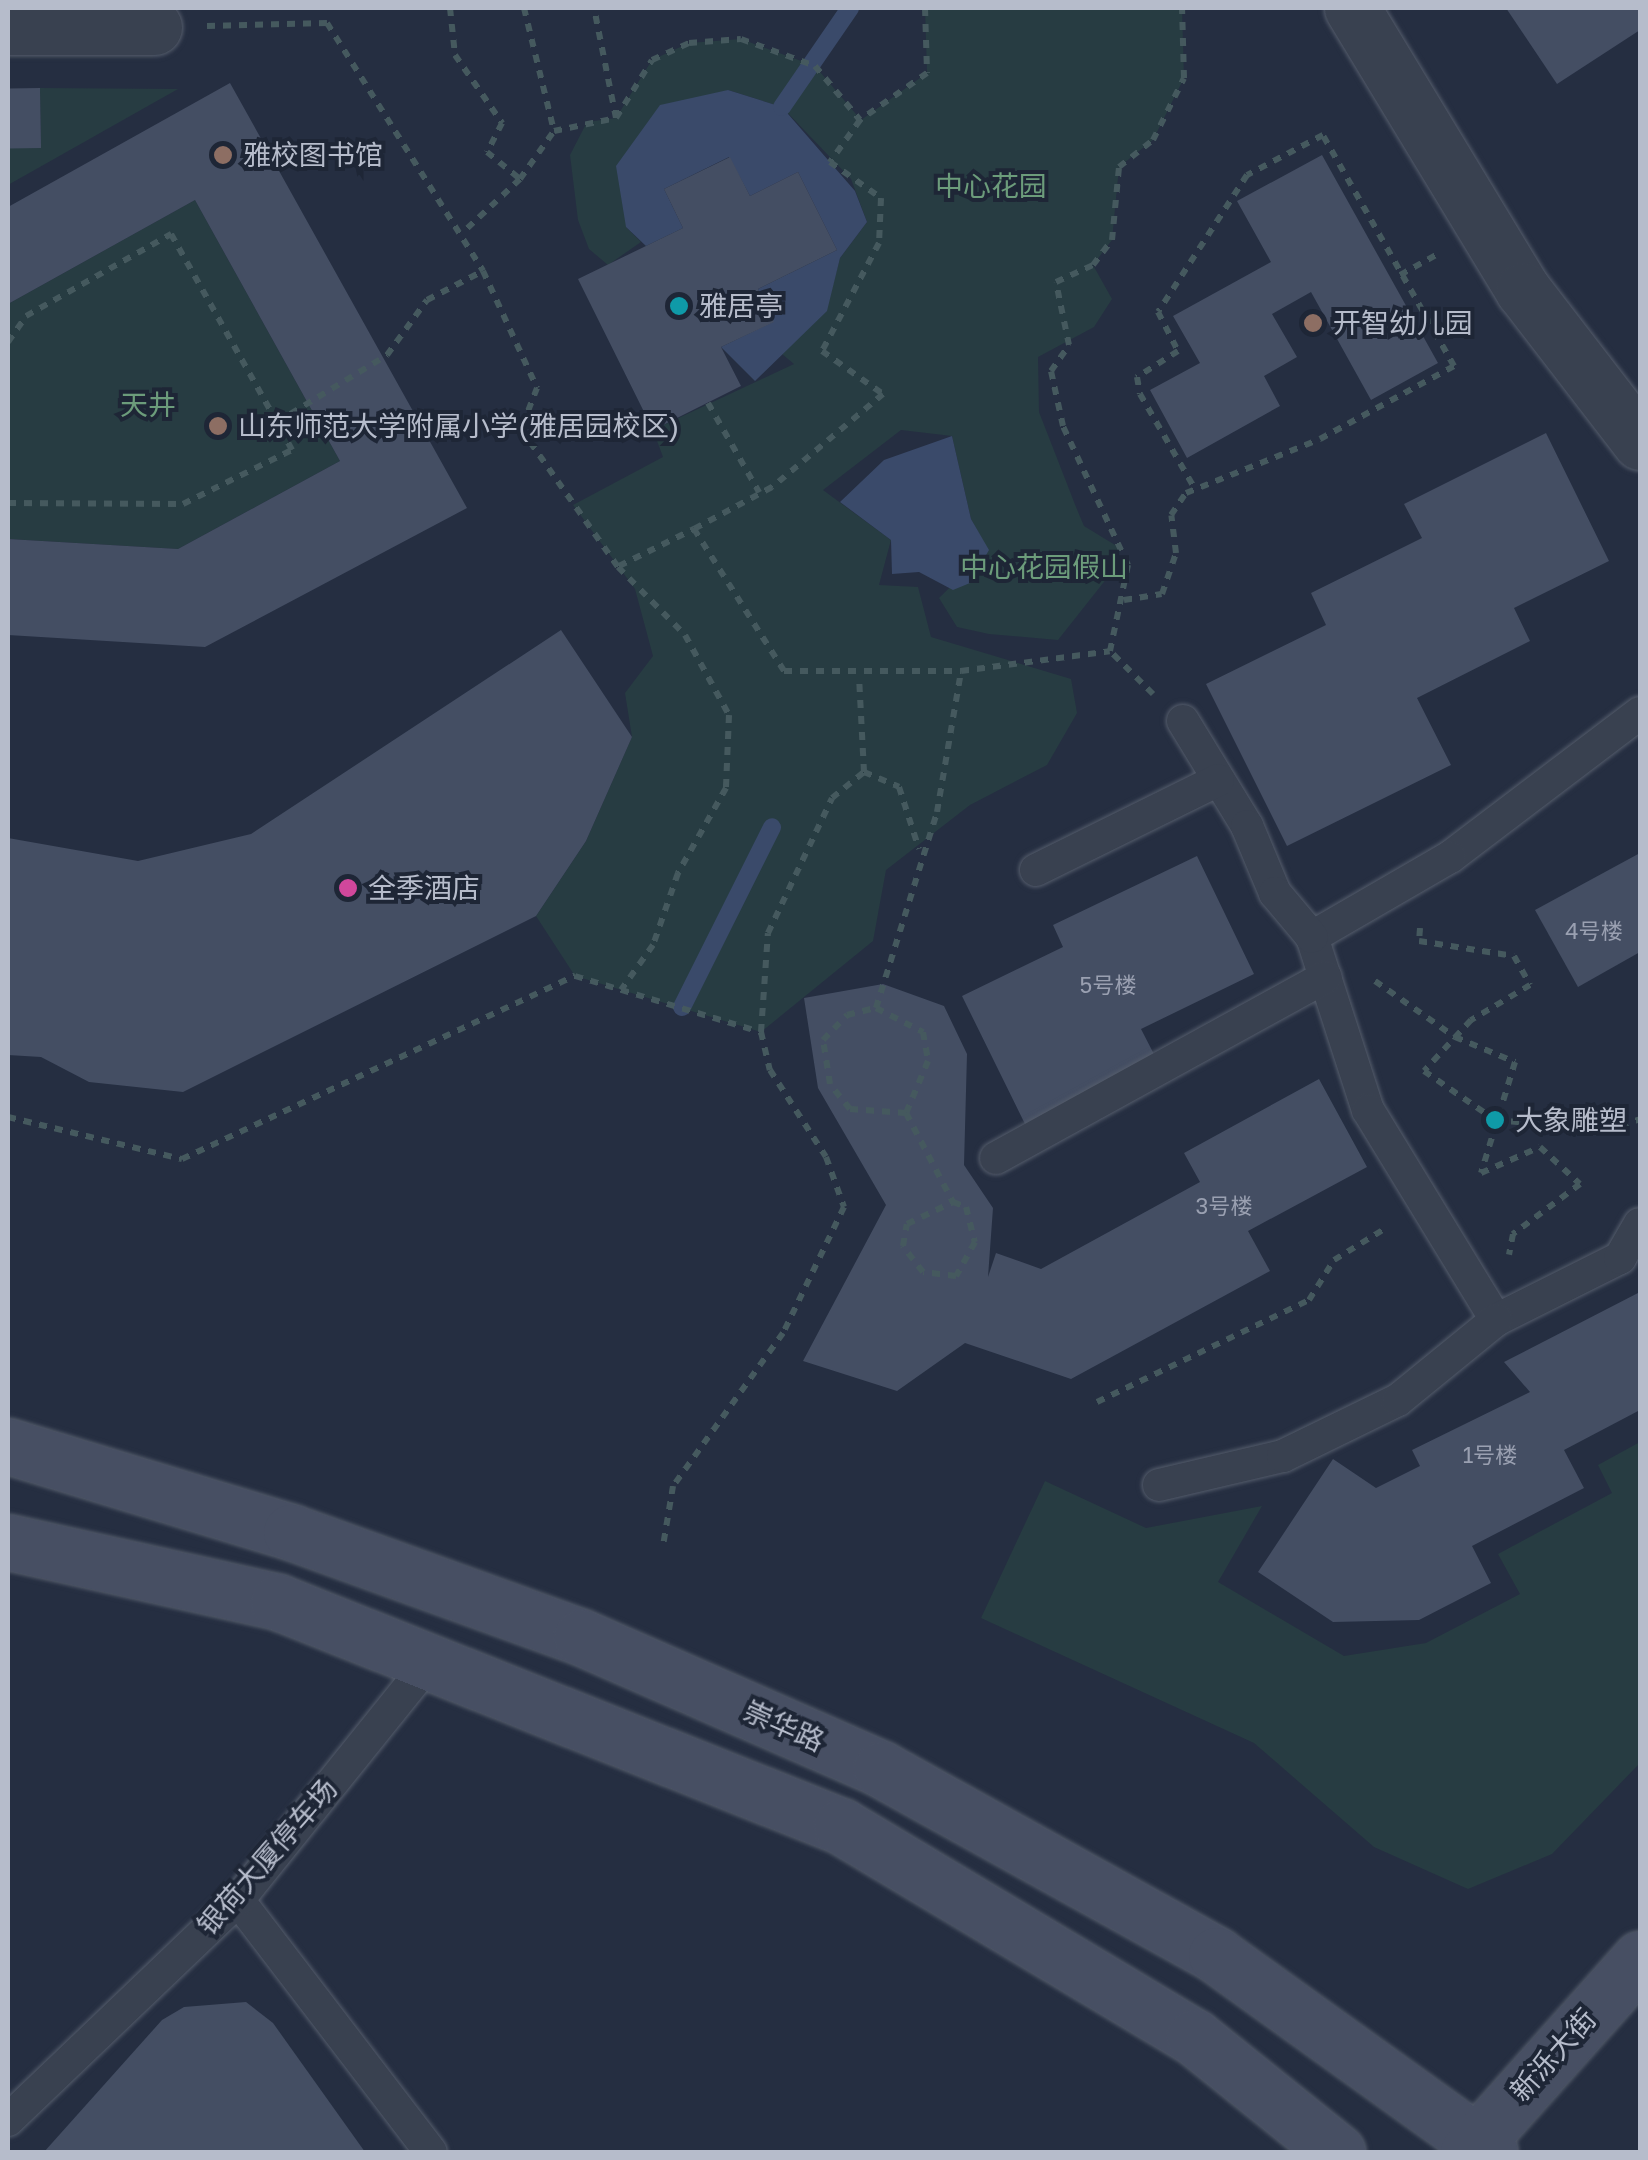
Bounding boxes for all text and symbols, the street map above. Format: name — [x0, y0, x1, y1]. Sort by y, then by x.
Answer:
place label: 雅校图书馆 — [243, 138, 383, 172]
marker: 雅校图书馆 — [212, 144, 234, 166]
park label: 中心花园 — [935, 169, 1047, 203]
place label: 雅居亭 — [699, 289, 783, 323]
marker: 雅居亭 — [668, 295, 690, 317]
place label: 开智幼儿园 — [1333, 306, 1473, 340]
marker: 开智幼儿园 — [1302, 312, 1324, 334]
park label: 天井 — [120, 388, 176, 422]
place label: 山东师范大学附属小学(雅居园校区) — [238, 409, 679, 443]
marker: 山东师范大学附属小学(雅居园校区) — [207, 415, 229, 437]
park label: 中心花园假山 — [960, 550, 1128, 584]
place label: 全季酒店 — [368, 871, 480, 905]
marker: 全季酒店 — [337, 877, 359, 899]
house number: 4号楼 — [1565, 918, 1623, 944]
house number: 5号楼 — [1080, 972, 1136, 998]
place label: 大象雕塑 — [1515, 1103, 1627, 1137]
marker: 大象雕塑 — [1484, 1109, 1506, 1131]
house number: 3号楼 — [1196, 1193, 1252, 1219]
house number: 1号楼 — [1463, 1442, 1517, 1468]
street label: 崇华路 — [739, 1694, 829, 1758]
street label: 银荷大厦停车场 — [190, 1772, 344, 1942]
street label: 新泺大街 — [1503, 2002, 1603, 2108]

